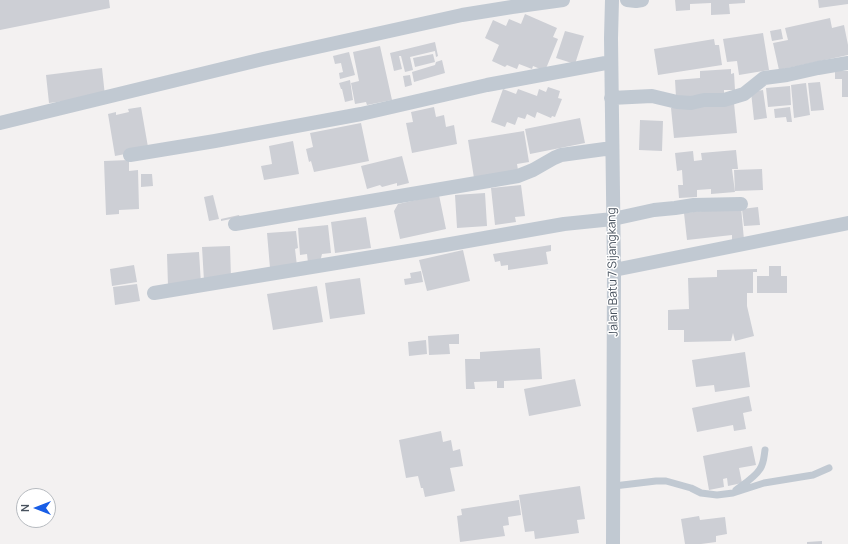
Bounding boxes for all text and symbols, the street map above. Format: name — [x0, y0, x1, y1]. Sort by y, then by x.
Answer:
street label: Jalan Batu 7 Sijangkang — [605, 207, 621, 337]
north arrow — [16, 488, 56, 528]
text: N — [17, 504, 32, 512]

